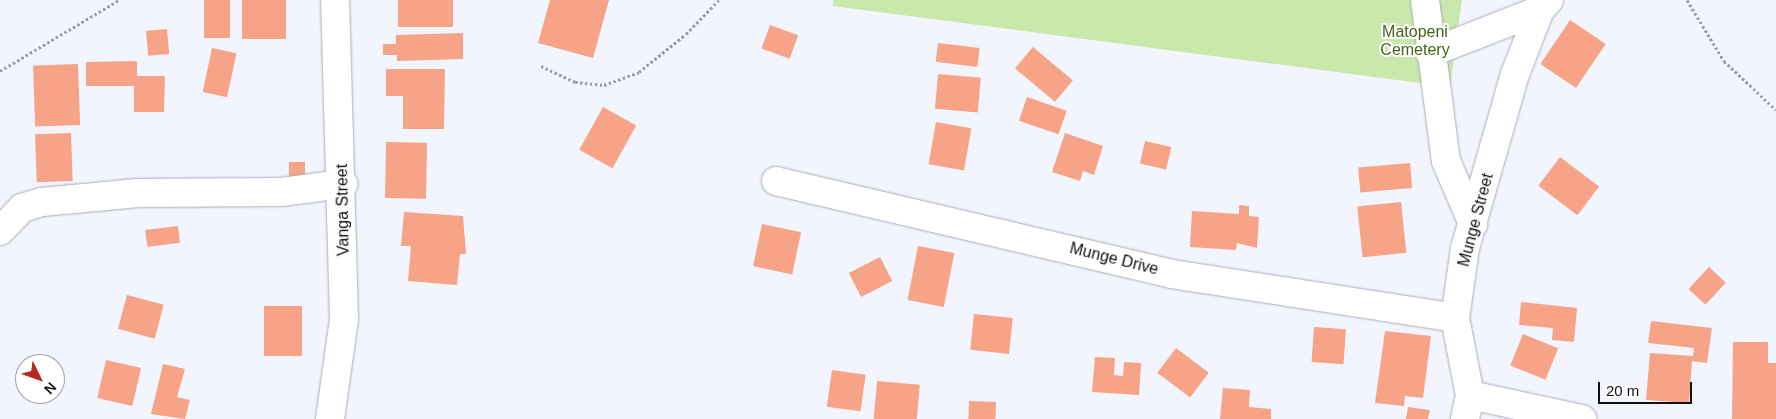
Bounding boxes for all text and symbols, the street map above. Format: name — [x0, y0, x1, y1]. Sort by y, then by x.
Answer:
park label: Matopeni Cemetery — [1380, 22, 1450, 60]
street label: Vanga Street — [333, 164, 353, 256]
street label: Munge Street — [1454, 171, 1498, 269]
street label: Munge Drive — [1068, 239, 1160, 279]
north arrow — [15, 354, 65, 404]
scale bar — [1601, 372, 1695, 404]
text: N — [41, 379, 60, 397]
text: 20 m — [1606, 382, 1639, 399]

